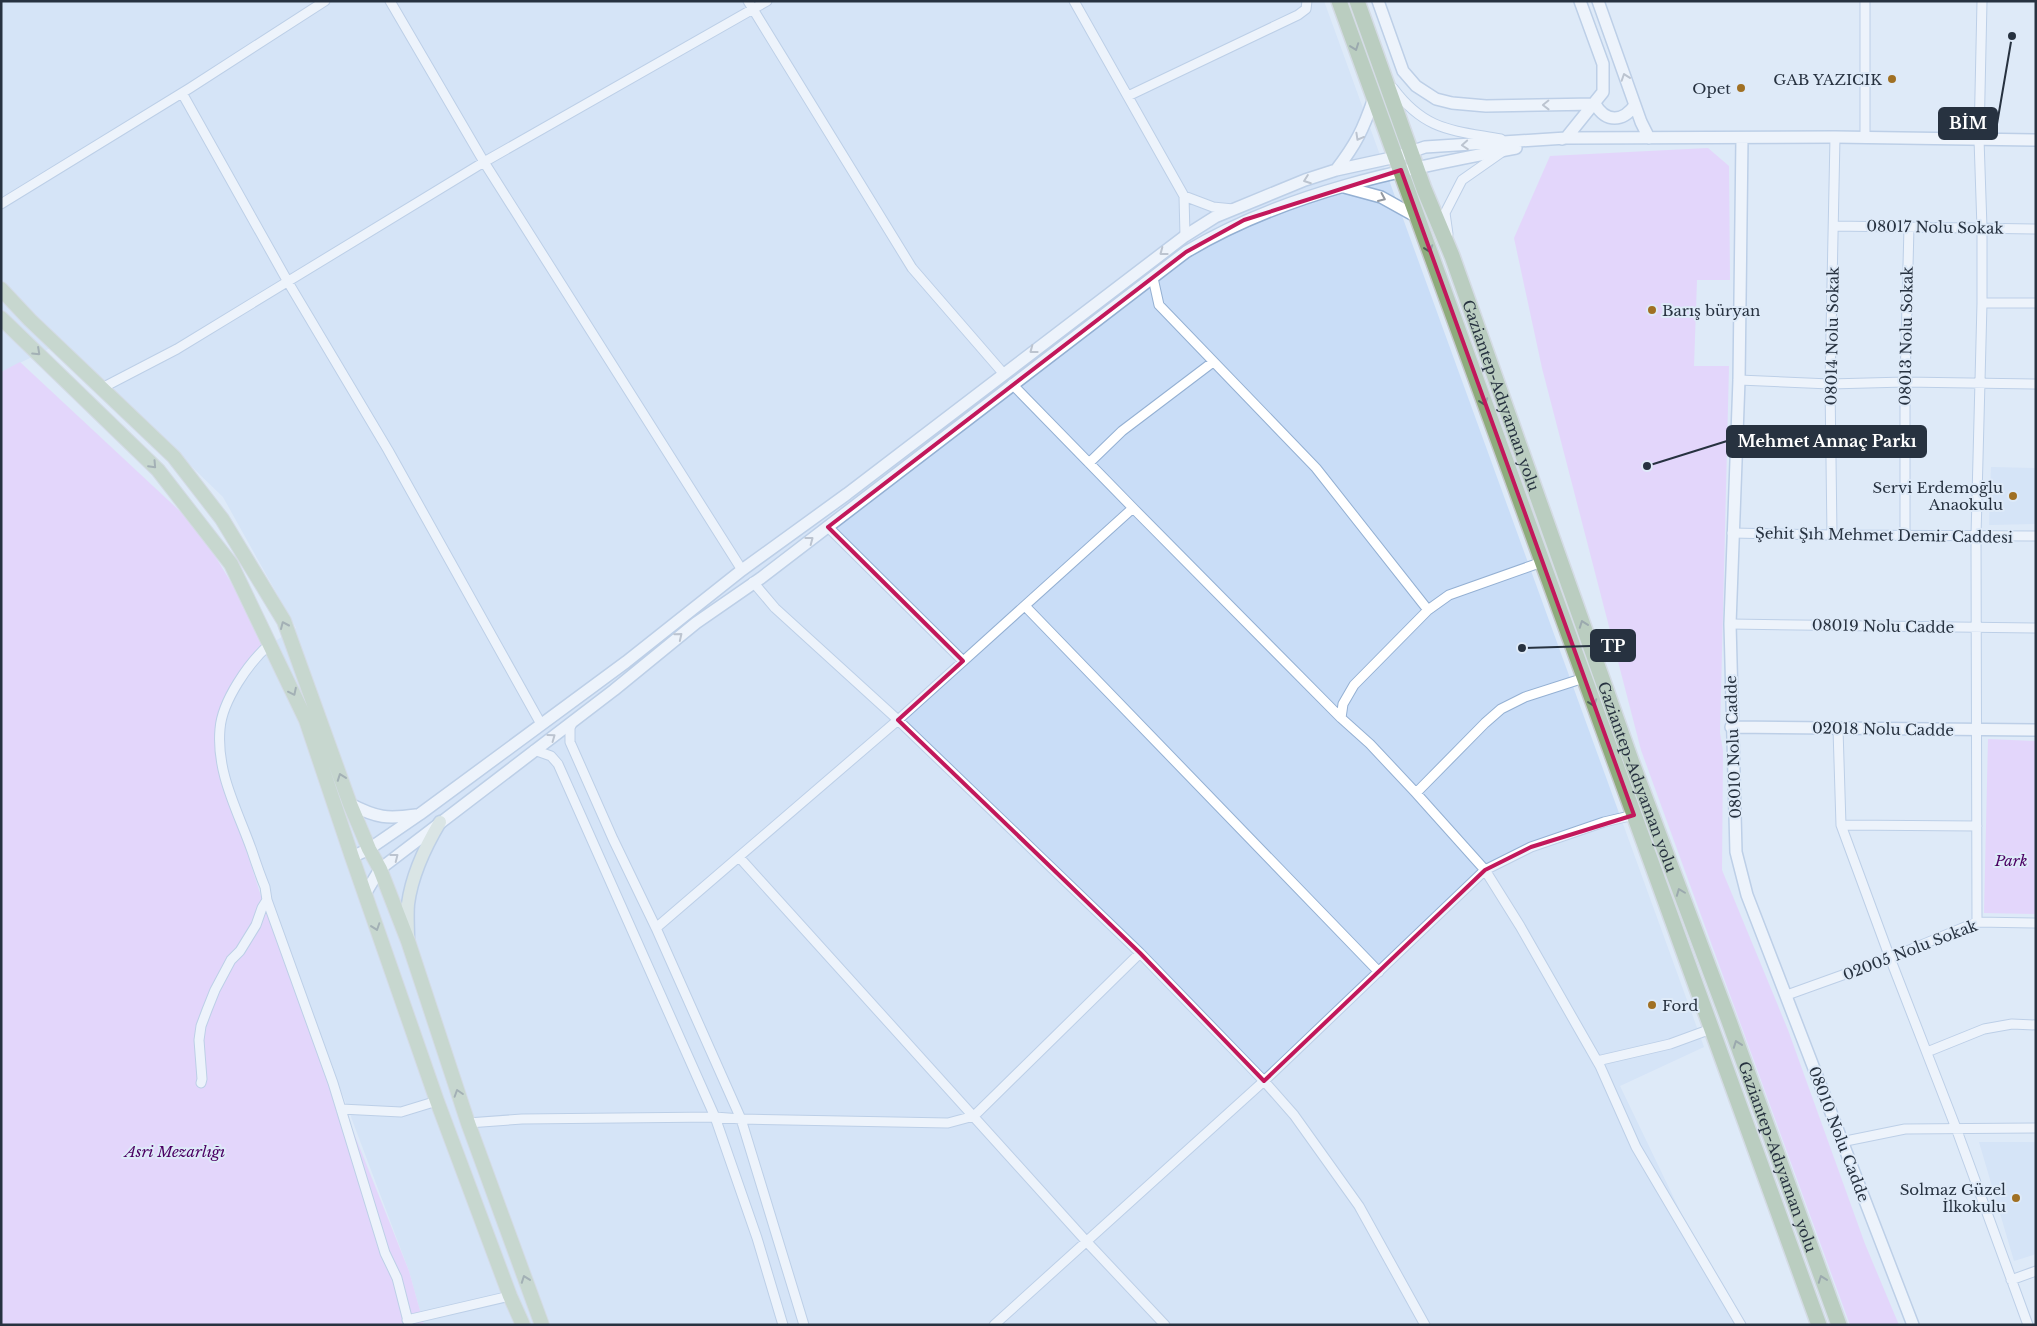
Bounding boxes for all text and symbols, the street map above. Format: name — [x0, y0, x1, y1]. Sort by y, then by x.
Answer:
one-way arrow — [1349, 42, 1359, 51]
place label: GAB YAZICIK — [1773, 70, 1882, 89]
one-way arrow — [1621, 73, 1631, 82]
marker: GAB YAZICIK — [1886, 73, 1898, 85]
place label: Opet — [1692, 79, 1731, 98]
marker: Opet — [1735, 82, 1747, 94]
one-way arrow — [1542, 100, 1550, 110]
callout: BİM — [1939, 108, 1997, 139]
text: BİM — [1949, 113, 1987, 133]
one-way arrow — [1355, 131, 1365, 140]
one-way arrow — [1461, 139, 1469, 150]
one-way arrow — [1303, 174, 1312, 184]
one-way arrow — [1377, 192, 1386, 203]
street label: 08017 Nolu Sokak — [1866, 216, 2005, 238]
one-way arrow — [1423, 244, 1433, 253]
one-way arrow — [1160, 247, 1169, 255]
street label: 08014 Nolu Sokak — [1821, 266, 1843, 405]
street label: 08013 Nolu Sokak — [1895, 266, 1917, 406]
street label: Gaziantep-Adıyaman yolu — [1459, 297, 1544, 493]
place label: Barış büryan — [1662, 301, 1760, 320]
marker: Barış büryan — [1646, 304, 1658, 316]
one-way arrow — [1030, 345, 1039, 353]
one-way arrow — [31, 346, 40, 355]
one-way arrow — [1478, 397, 1488, 406]
callout: Mehmet Annaç Parkı — [1727, 426, 1926, 457]
text: Mehmet Annaç Parkı — [1737, 431, 1917, 451]
one-way arrow — [147, 460, 156, 469]
place label: Servi Erdemoğlu Anaokulu — [1873, 478, 2003, 514]
marker: Servi Erdemoğlu Anaokulu — [2007, 490, 2019, 502]
street label: Şehit Şıh Mehmet Demir Caddesi — [1755, 523, 2013, 547]
one-way arrow — [804, 537, 814, 546]
street label: 08019 Nolu Cadde — [1812, 615, 1954, 637]
one-way arrow — [1578, 620, 1588, 629]
one-way arrow — [280, 621, 291, 630]
callout: TP — [1591, 630, 1635, 661]
one-way arrow — [674, 633, 683, 642]
text: TP — [1601, 636, 1626, 656]
street label: 08010 Nolu Cadde — [1721, 675, 1745, 819]
street label: Gaziantep-Adıyaman yolu — [1594, 679, 1682, 875]
one-way arrow — [286, 687, 297, 696]
one-way arrow — [1587, 698, 1597, 707]
street label: 02018 Nolu Cadde — [1812, 718, 1954, 740]
one-way arrow — [546, 734, 555, 742]
one-way arrow — [337, 773, 347, 782]
park label: Park — [1994, 851, 2027, 870]
one-way arrow — [389, 854, 399, 863]
one-way arrow — [1676, 888, 1686, 896]
street label: 02005 Nolu Sokak — [1840, 915, 1981, 984]
one-way arrow — [371, 922, 381, 931]
place label: Ford — [1662, 996, 1698, 1015]
marker: Ford — [1646, 999, 1658, 1011]
one-way arrow — [1733, 1040, 1743, 1049]
street label: Gaziantep-Adıyaman yolu — [1735, 1059, 1821, 1255]
street label: 08010 Nolu Cadde — [1804, 1064, 1874, 1204]
one-way arrow — [454, 1090, 464, 1098]
park label: Asri Mezarlığı — [123, 1142, 225, 1161]
place label: Solmaz Güzel İlkokulu — [1900, 1180, 2006, 1216]
marker: Solmaz Güzel İlkokulu — [2010, 1192, 2022, 1204]
one-way arrow — [521, 1275, 531, 1284]
one-way arrow — [1818, 1275, 1828, 1284]

